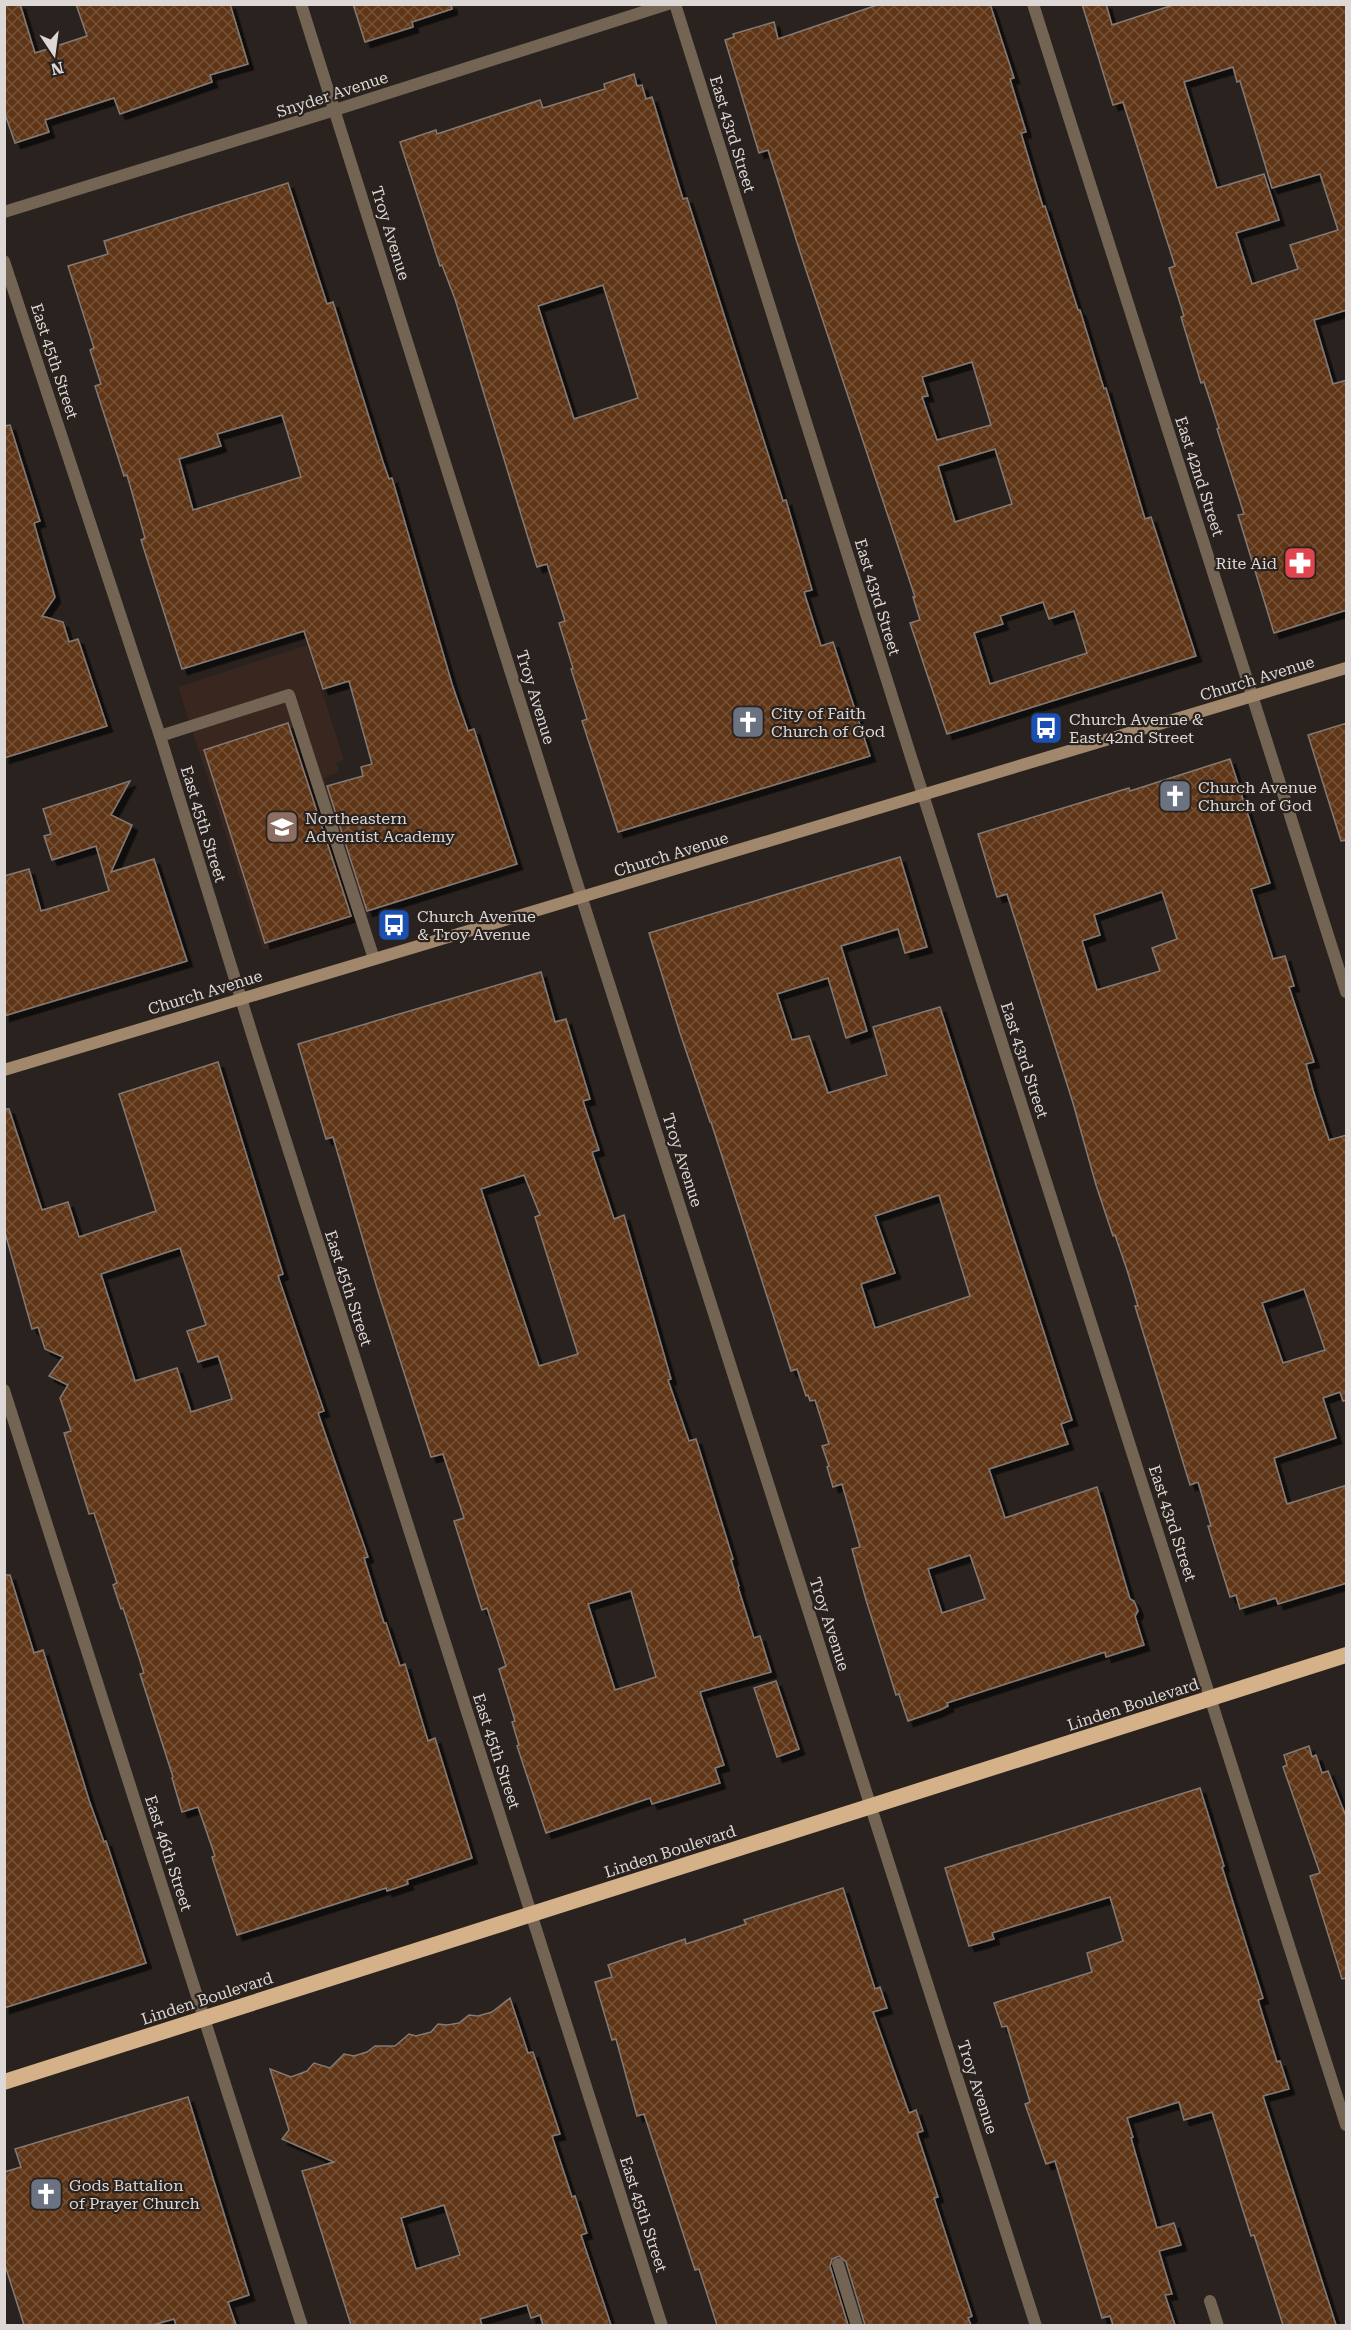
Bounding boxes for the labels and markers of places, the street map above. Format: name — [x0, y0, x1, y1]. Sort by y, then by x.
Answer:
pharmacy icon: Rite Aid — [1282, 545, 1318, 581]
place label: Rite Aid — [1216, 554, 1277, 573]
church icon: City of Faith Church of God — [730, 704, 766, 740]
place label: City of Faith Church of God — [771, 704, 885, 741]
bus stop icon: Church Avenue & East 42nd Street — [1028, 710, 1064, 746]
place label: Church Avenue & East 42nd Street — [1069, 710, 1204, 747]
church icon: Church Avenue Church of God — [1157, 778, 1193, 814]
place label: Church Avenue Church of God — [1198, 778, 1317, 815]
school or university icon: Northeastern Adventist Academy — [264, 809, 300, 845]
place label: Northeastern Adventist Academy — [305, 809, 455, 846]
bus stop icon: Church Avenue & Troy Avenue — [376, 907, 412, 943]
place label: Church Avenue & Troy Avenue — [417, 907, 536, 944]
church icon: Gods Battalion of Prayer Church — [28, 2176, 64, 2212]
place label: Gods Battalion of Prayer Church — [69, 2176, 200, 2213]

